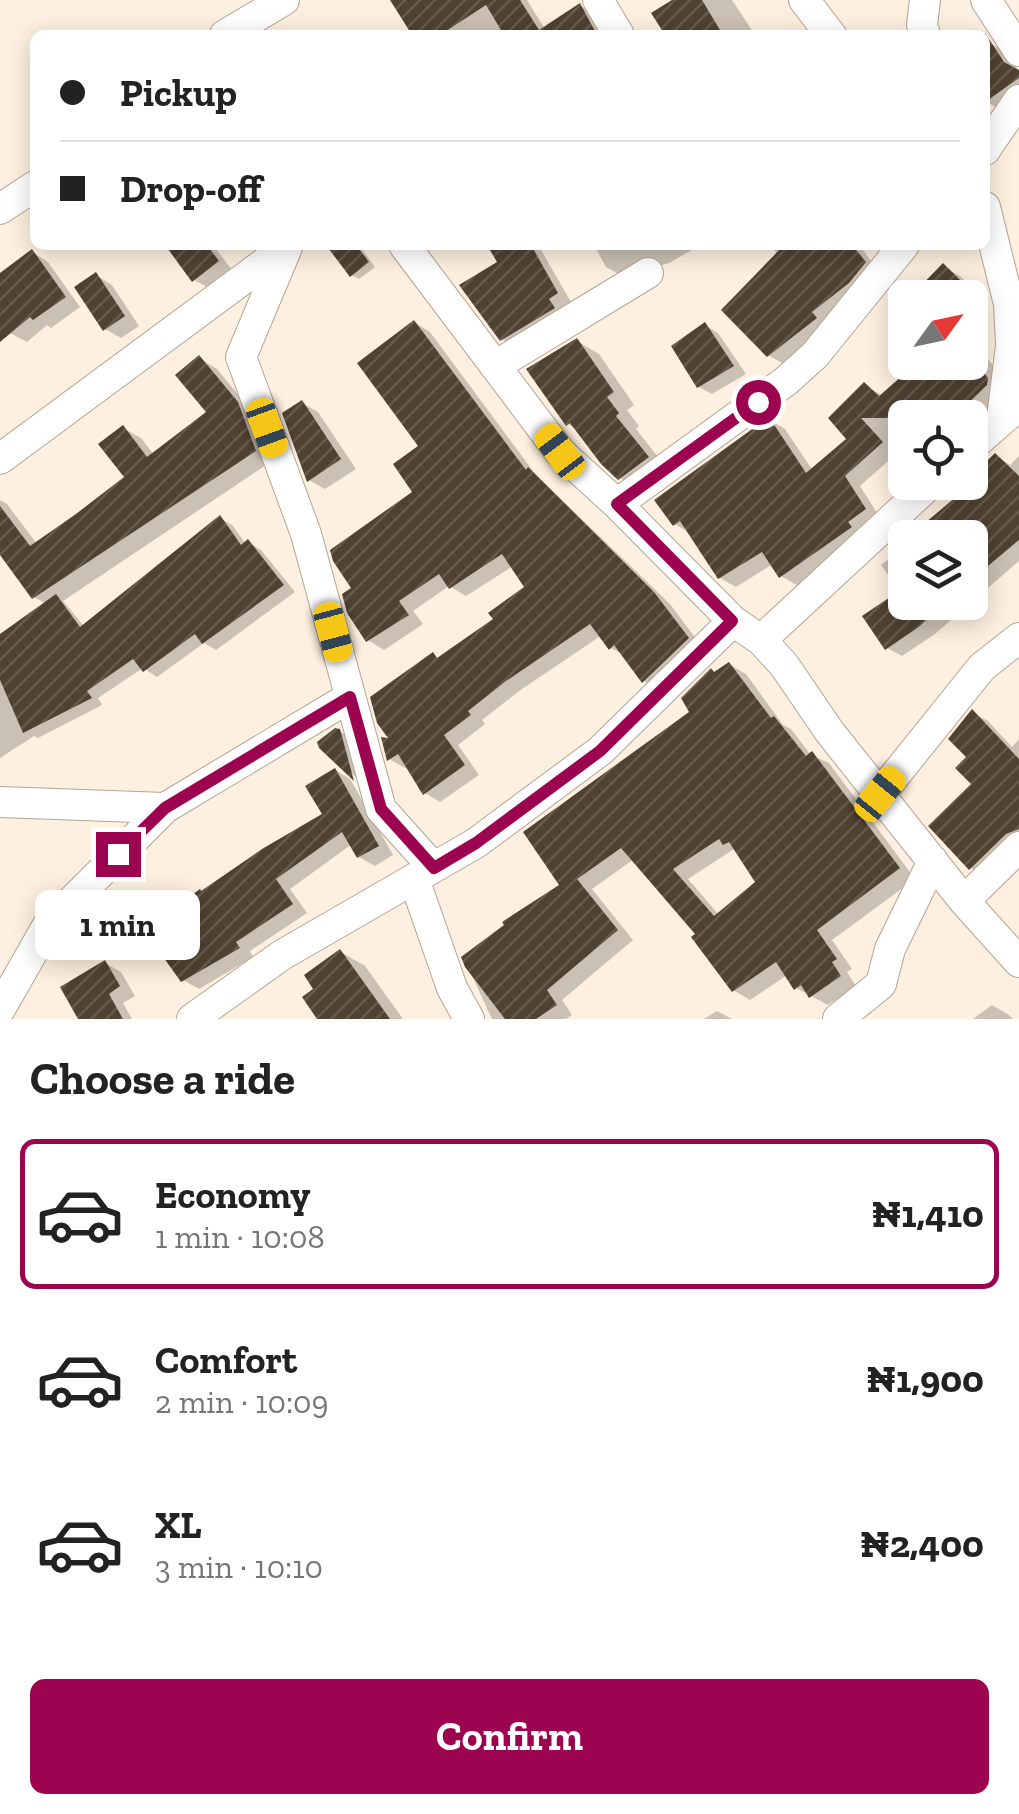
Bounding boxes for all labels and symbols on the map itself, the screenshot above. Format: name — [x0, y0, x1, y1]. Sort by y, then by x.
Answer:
north arrow — [888, 280, 988, 380]
route start — [736, 380, 781, 425]
car — [243, 395, 291, 461]
car — [530, 419, 590, 485]
car — [311, 599, 355, 665]
car — [849, 761, 911, 827]
route end — [96, 832, 141, 877]
callout: 1 min — [36, 889, 200, 959]

